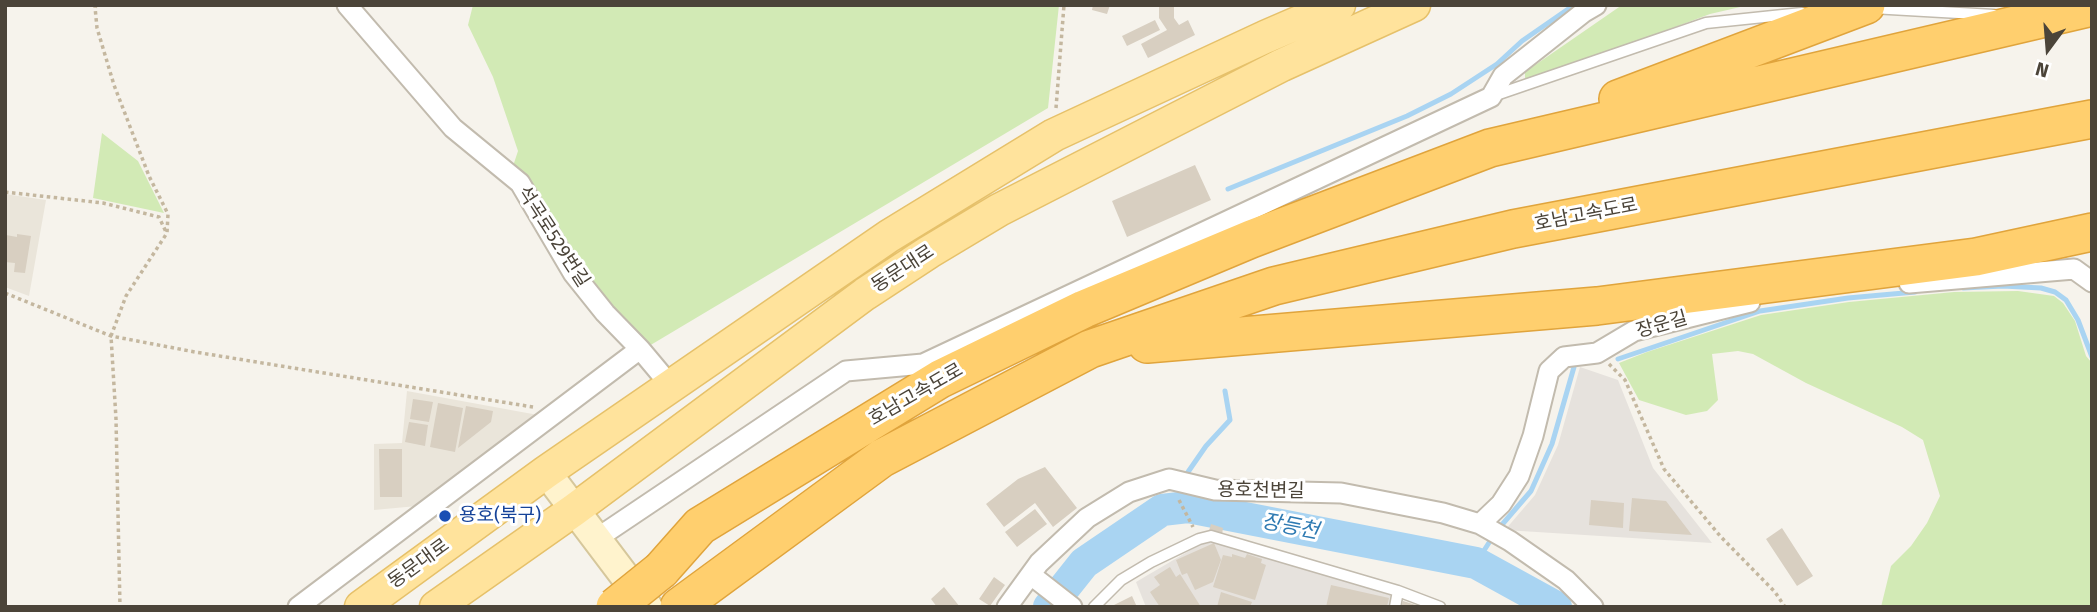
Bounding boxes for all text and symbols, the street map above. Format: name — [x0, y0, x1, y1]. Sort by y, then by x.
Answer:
north arrow — [2013, 14, 2083, 84]
text: N — [2033, 57, 2051, 82]
street label: 석곡로529번길 — [512, 182, 594, 292]
street label: 호남고속도로 — [1532, 194, 1640, 236]
street label: 동문대로 — [867, 240, 939, 298]
street label: 장운길 — [1634, 307, 1690, 343]
street label: 호남고속도로 — [865, 359, 967, 431]
street label: 용호천변길 — [1217, 479, 1305, 503]
place label: 용호(북구) — [459, 505, 541, 527]
marker: 용호(북구) — [437, 508, 453, 524]
water label: 장등천 — [1259, 509, 1321, 545]
street label: 동문대로 — [384, 534, 454, 594]

